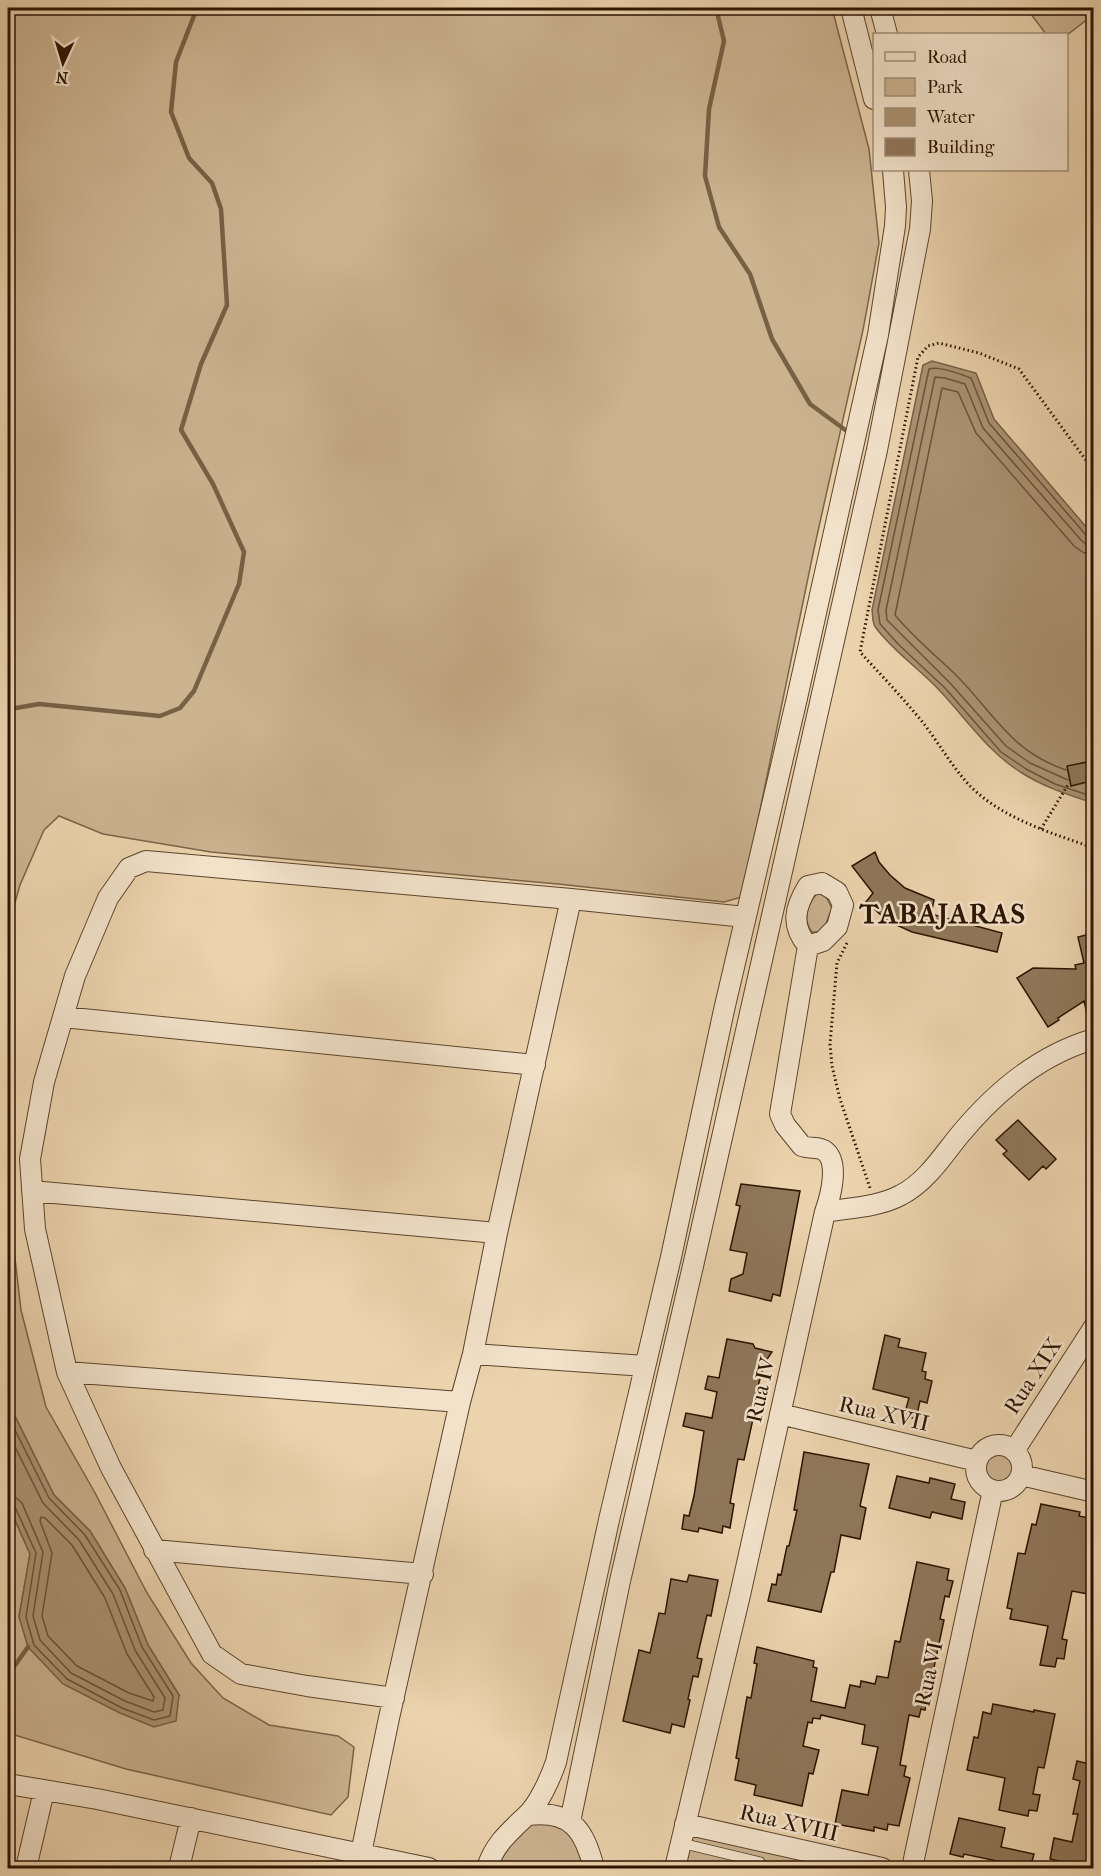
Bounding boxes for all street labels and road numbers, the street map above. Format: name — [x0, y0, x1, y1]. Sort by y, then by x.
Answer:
street label: Rua XIX — [999, 1333, 1067, 1419]
street label: Rua IV — [741, 1354, 781, 1425]
street label: Rua XVII — [836, 1391, 932, 1437]
street label: Rua VI — [909, 1639, 949, 1709]
street label: Rua XVIII — [737, 1799, 841, 1847]

